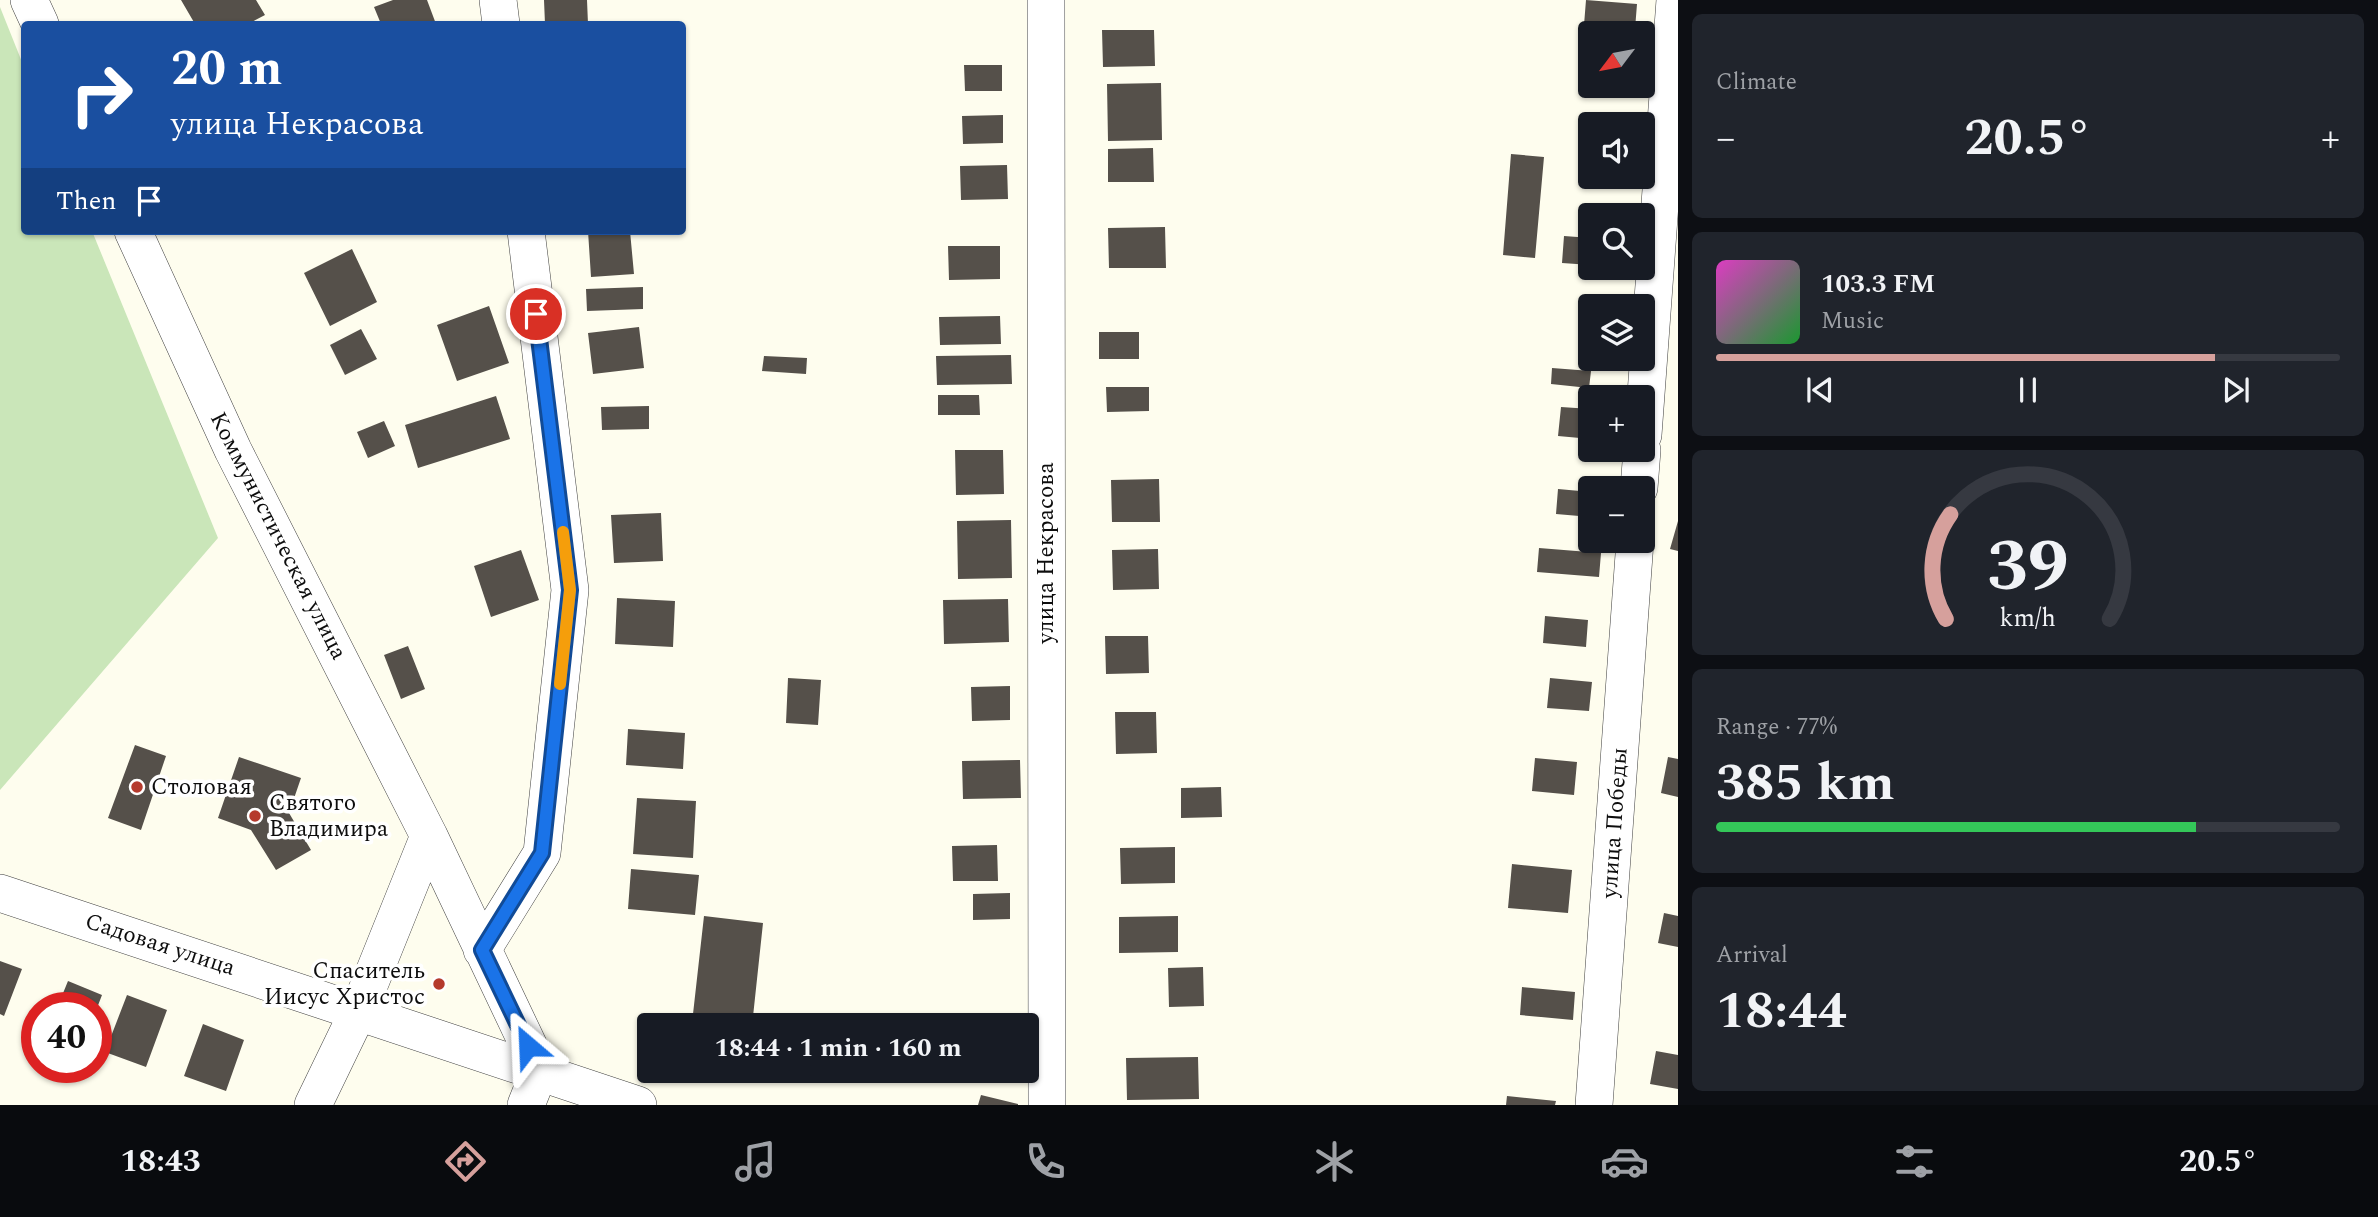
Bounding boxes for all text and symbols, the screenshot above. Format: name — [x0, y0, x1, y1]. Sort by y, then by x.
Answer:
north arrow — [1578, 21, 1656, 98]
map controls — [1578, 21, 1655, 553]
text: 20 m — [171, 32, 282, 107]
icon: right — [56, 49, 147, 140]
text: Climate — [1716, 65, 1797, 100]
text: 20.5° — [1964, 99, 2092, 178]
text: улица Некрасова — [171, 100, 424, 149]
text: − — [1716, 110, 1735, 168]
text: + — [2321, 110, 2340, 168]
button: sound — [1578, 112, 1655, 189]
text: Then — [56, 181, 116, 221]
icon: arrive — [130, 182, 168, 220]
button: search — [1578, 203, 1655, 280]
text: 103.3 FM — [1821, 264, 1935, 304]
pin — [506, 284, 566, 344]
button: layers — [1578, 294, 1655, 371]
icon: arrive — [517, 295, 555, 333]
text: Music — [1821, 304, 1884, 339]
icon: previous — [1801, 371, 1839, 409]
icon: pause — [2009, 371, 2047, 409]
icon: next — [2217, 371, 2255, 409]
button: + — [1578, 385, 1655, 462]
street label: Коммунистическая улица — [200, 406, 356, 666]
street label: улица Некрасова — [1029, 462, 1064, 645]
button: − — [1578, 476, 1655, 553]
text: 39 — [1987, 512, 2069, 623]
text: km/h — [2000, 599, 2056, 637]
text: Range · 77% — [1716, 710, 1837, 745]
text: 385 km — [1716, 744, 1895, 823]
street label: улица Победы — [1592, 746, 1638, 901]
place label: Столовая — [151, 770, 252, 805]
marker: Столовая — [129, 779, 145, 795]
place label: Святого Владимира — [269, 786, 388, 847]
marker: Святого Владимира — [247, 808, 263, 824]
street label: Садовая улица — [80, 904, 240, 986]
text: Arrival — [1716, 938, 1788, 973]
place label: Спаситель Иисус Христос — [264, 954, 425, 1015]
text: 18:44 — [1716, 972, 1847, 1051]
marker: Спаситель Иисус Христос — [431, 976, 447, 992]
speed limit sign: 40 — [21, 992, 112, 1083]
position arrow — [491, 1009, 565, 1083]
text: 18:44 · 1 min · 160 m — [714, 1028, 962, 1068]
text: 18:43 — [120, 1137, 201, 1186]
icon: directions — [441, 1137, 490, 1186]
icon: music — [731, 1137, 780, 1186]
icon: phone — [1021, 1137, 1070, 1186]
icon: climate — [1310, 1137, 1359, 1186]
icon: car — [1600, 1137, 1649, 1186]
icon: filters — [1890, 1137, 1939, 1186]
text: 20.5° — [2179, 1137, 2258, 1186]

